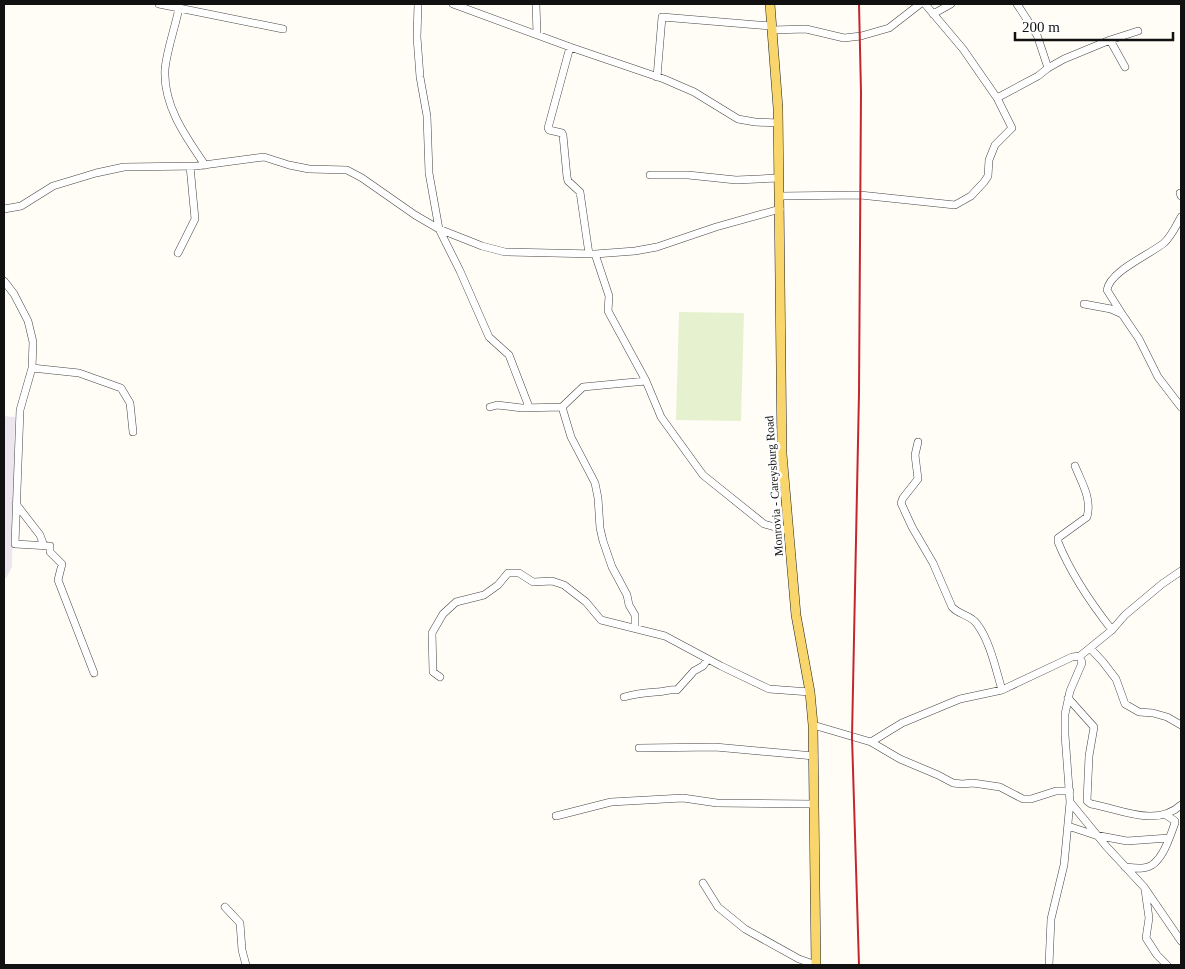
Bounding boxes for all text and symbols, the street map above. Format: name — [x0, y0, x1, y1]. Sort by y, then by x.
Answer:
scale bar — [1015, 10, 1172, 42]
text: 200 m — [1022, 19, 1060, 35]
street label: Monrovia - Careysburg Road — [762, 415, 786, 557]

